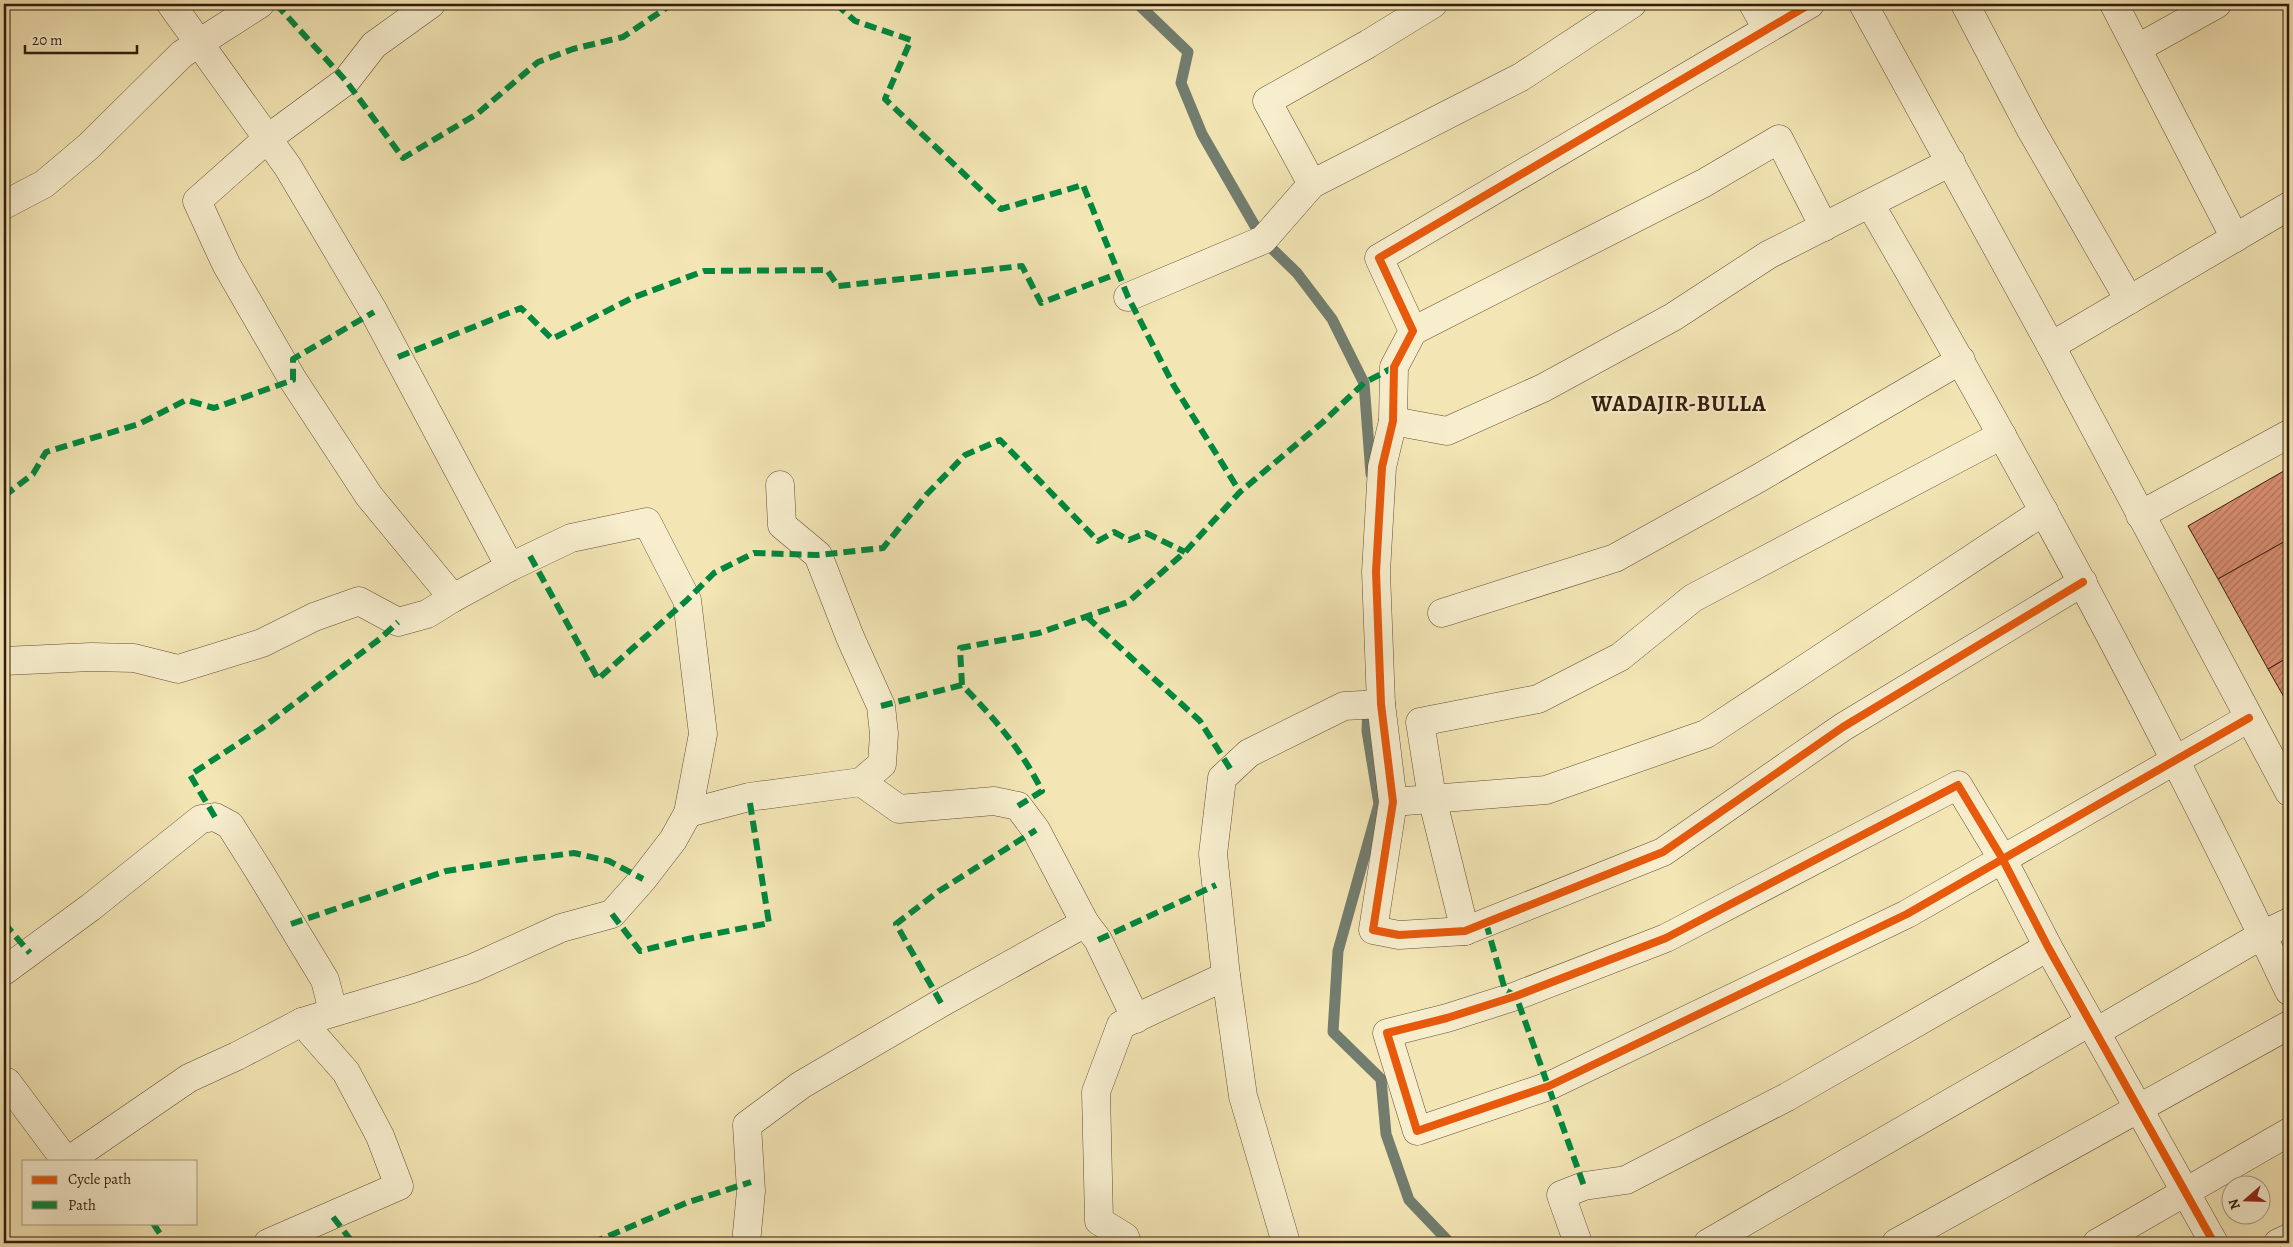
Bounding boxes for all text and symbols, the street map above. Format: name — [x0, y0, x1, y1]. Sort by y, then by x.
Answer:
scale bar — [25, 22, 138, 54]
text: 20 m — [32, 30, 63, 50]
district label: WADAJIR-BULLA — [1590, 389, 1767, 419]
legend — [22, 1160, 198, 1224]
text: Cycle path — [68, 1169, 131, 1189]
north arrow — [2220, 1174, 2270, 1224]
text: Path — [68, 1195, 96, 1215]
text: N — [2224, 1196, 2245, 1212]

